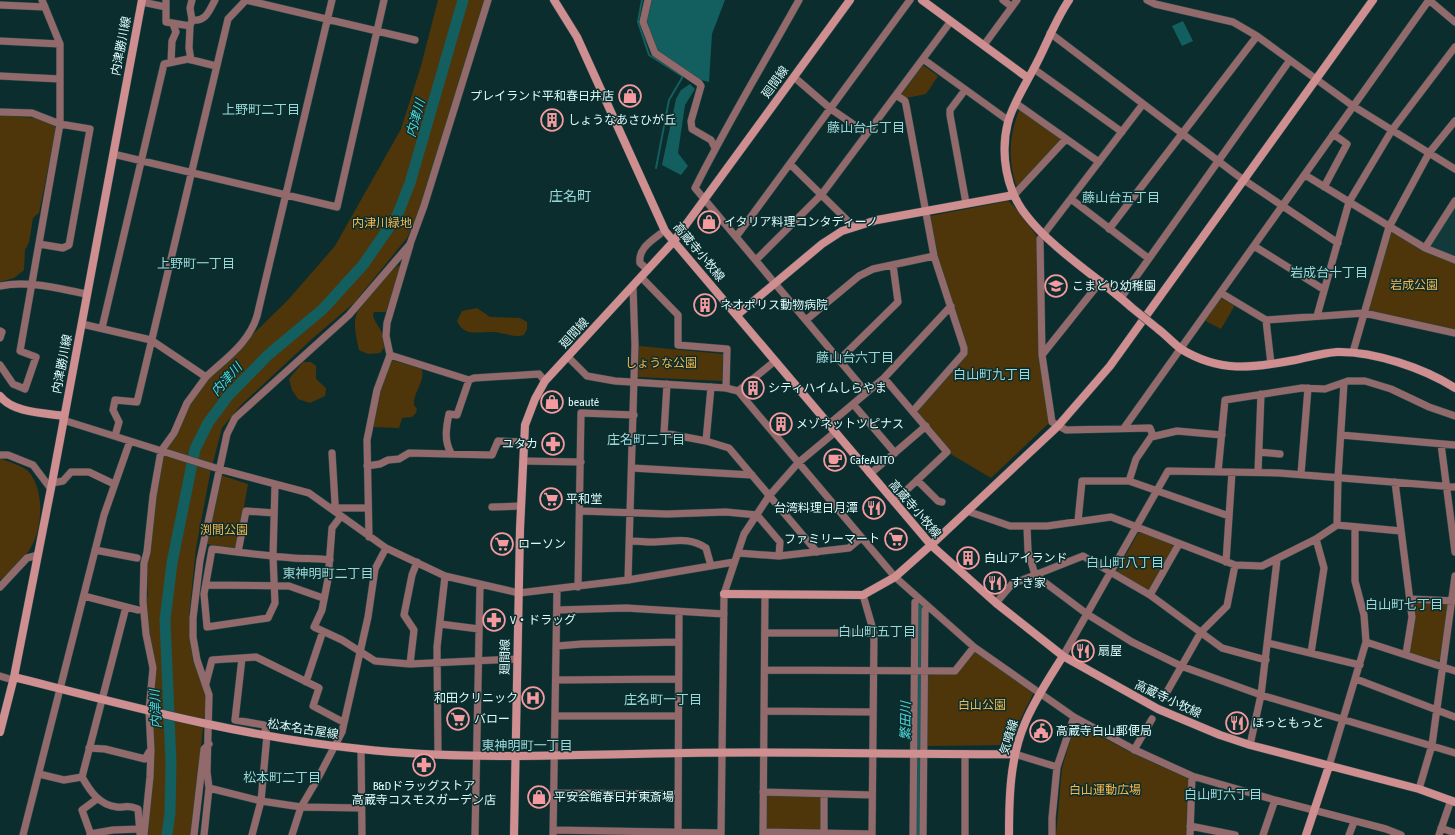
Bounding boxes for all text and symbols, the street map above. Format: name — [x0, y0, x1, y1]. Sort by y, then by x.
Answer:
street label: 内津勝川線 — [108, 15, 134, 77]
street label: 廻間線 — [759, 63, 791, 101]
shop icon: プレイランド平和春日井店 — [617, 83, 643, 109]
place label: プレイランド平和春日井店 — [470, 89, 614, 103]
water label: 内津川 — [403, 95, 429, 139]
district label: 上野町二丁目 — [222, 102, 300, 117]
building icon: しょうなあさひが丘 — [539, 107, 565, 133]
place label: しょうなあさひが丘 — [568, 113, 676, 127]
district label: 藤山台七丁目 — [827, 120, 905, 135]
district label: 庄名町 — [549, 188, 591, 204]
district label: 藤山台五丁目 — [1082, 190, 1160, 205]
shop icon: イタリア料理コンタディーノ — [696, 209, 722, 235]
place label: イタリア料理コンタディーノ — [724, 215, 878, 229]
park label: 内津川緑地 — [352, 216, 412, 230]
street label: 高蔵寺小牧線 — [670, 220, 728, 284]
district label: 上野町一丁目 — [157, 256, 235, 271]
district label: 岩成台十丁目 — [1290, 265, 1368, 280]
school or university icon: こまどり幼稚園 — [1043, 273, 1069, 299]
park label: 岩成公園 — [1390, 278, 1438, 292]
place label: こまどり幼稚園 — [1072, 279, 1156, 293]
building icon: ネオポリス動物病院 — [692, 292, 718, 318]
place label: ネオポリス動物病院 — [720, 298, 828, 312]
street label: 廻間線 — [557, 315, 591, 351]
street label: 内津勝川線 — [49, 333, 75, 395]
district label: 藤山台六丁目 — [816, 350, 894, 365]
park label: しょうな公園 — [625, 356, 697, 370]
water label: 内津川 — [208, 358, 246, 399]
district label: 白山町九丁目 — [953, 367, 1031, 382]
building icon: シティハイムしらやま — [740, 375, 766, 401]
place label: シティハイムしらやま — [768, 381, 887, 395]
shop icon: beauté — [539, 389, 565, 415]
place label: beauté — [568, 395, 599, 409]
building icon: メゾネットツピナス — [768, 411, 794, 437]
place label: メゾネットツピナス — [796, 417, 904, 431]
pharmacy icon: ユタカ — [540, 431, 566, 457]
district label: 庄名町二丁目 — [607, 432, 685, 447]
place label: ユタカ — [502, 437, 538, 451]
cafe icon: CafeAJITO — [822, 447, 848, 473]
place label: CafeAJITO — [850, 453, 895, 467]
street label: 高蔵寺小牧線 — [886, 477, 944, 541]
supermarket icon: 平和堂 — [538, 486, 564, 512]
place label: 平和堂 — [566, 492, 602, 506]
restaurant icon: 台湾料理日月潭 — [861, 495, 887, 521]
place label: 台湾料理日月潭 — [774, 501, 858, 515]
park label: 渕間公園 — [200, 523, 248, 537]
supermarket icon: ファミリーマート — [883, 526, 909, 552]
supermarket icon: ローソン — [489, 531, 515, 557]
place label: ファミリーマート — [784, 532, 880, 546]
place label: ローソン — [518, 537, 566, 551]
building icon: 白山アイランド — [955, 545, 981, 571]
place label: 白山アイランド — [984, 551, 1067, 565]
district label: 白山町八丁目 — [1086, 555, 1164, 570]
district label: 東神明町二丁目 — [282, 566, 374, 581]
restaurant icon: すき家 — [982, 570, 1008, 596]
place label: すき家 — [1010, 576, 1046, 590]
district label: 白山町七丁目 — [1365, 597, 1443, 612]
pharmacy icon: V・ドラッグ — [481, 607, 507, 633]
place label: V・ドラッグ — [510, 613, 576, 627]
district label: 白山町五丁目 — [838, 624, 916, 639]
restaurant icon: 扇屋 — [1070, 638, 1096, 664]
street label: 廻間線 — [498, 639, 512, 675]
place label: 扇屋 — [1098, 644, 1122, 658]
street label: 高蔵寺小牧線 — [1132, 677, 1204, 721]
hospital icon: 和田クリニック — [520, 685, 546, 711]
water label: 内津川 — [147, 687, 164, 729]
place label: 和田クリニック — [434, 691, 518, 705]
district label: 庄名町一丁目 — [624, 692, 702, 707]
park label: 白山公園 — [958, 698, 1006, 712]
water label: 繁田川 — [898, 699, 913, 741]
supermarket icon: バロー — [445, 706, 471, 732]
restaurant icon: ほっともっと — [1224, 710, 1250, 736]
place label: バロー — [474, 712, 510, 726]
street label: 松本名古屋線 — [266, 716, 340, 742]
place label: ほっともっと — [1252, 716, 1324, 730]
street label: 気噴線 — [997, 718, 1021, 756]
public building icon: 高蔵寺白山郵便局 — [1028, 718, 1054, 744]
place label: 高蔵寺白山郵便局 — [1056, 724, 1152, 738]
district label: 東神明町一丁目 — [481, 738, 573, 753]
pharmacy icon: B&Dドラッグストア 高蔵寺コスモスガーデン店 — [411, 752, 437, 778]
district label: 松本町二丁目 — [243, 770, 321, 785]
place label: B&Dドラッグストア 高蔵寺コスモスガーデン店 — [352, 779, 496, 807]
park label: 白山運動広場 — [1069, 783, 1141, 797]
shop icon: 平安会館春日井東斎場 — [526, 784, 552, 810]
district label: 白山町六丁目 — [1184, 787, 1262, 802]
place label: 平安会館春日井東斎場 — [554, 790, 674, 804]

